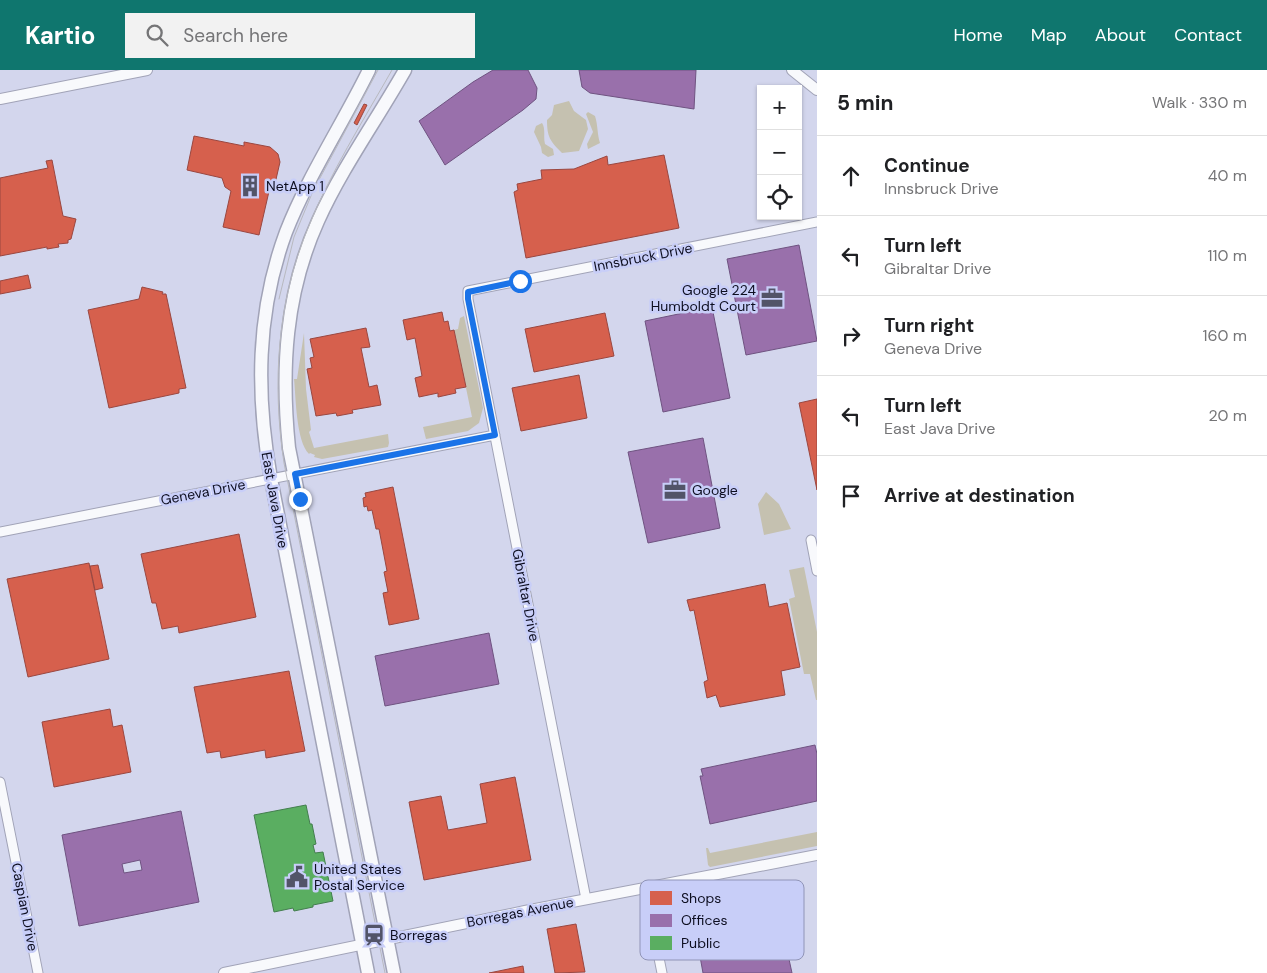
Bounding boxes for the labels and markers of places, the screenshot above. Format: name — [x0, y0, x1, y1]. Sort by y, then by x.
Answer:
building icon: NetApp 1 — [237, 173, 263, 199]
place label: NetApp 1 — [266, 177, 324, 195]
place label: Google 224 Humboldt Court — [651, 281, 756, 315]
office icon: Google 224 Humboldt Court — [759, 285, 785, 311]
office icon: Google — [662, 477, 688, 503]
place label: Google — [692, 481, 738, 499]
place label: United States Postal Service — [314, 860, 405, 894]
public building icon: United States Postal Service — [284, 864, 310, 890]
station icon: Borregas — [361, 922, 387, 948]
place label: Borregas — [390, 926, 447, 944]

